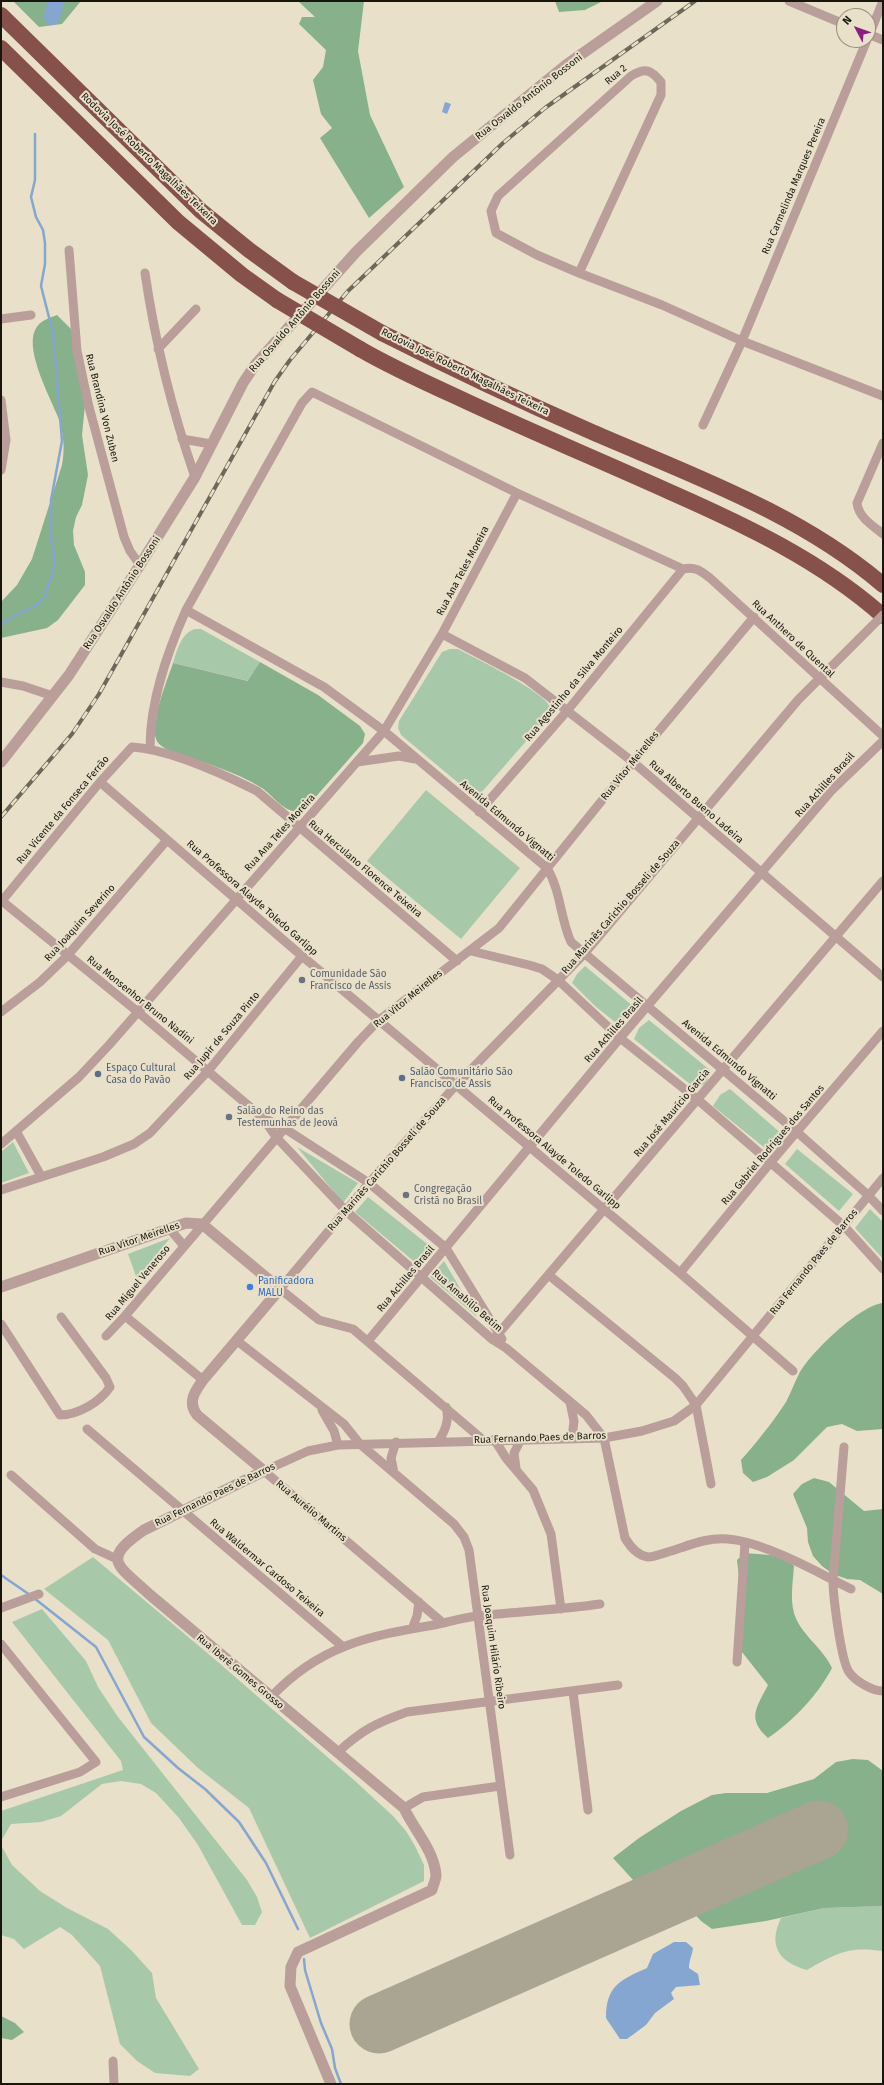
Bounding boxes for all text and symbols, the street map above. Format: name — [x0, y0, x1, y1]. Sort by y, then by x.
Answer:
north arrow — [836, 8, 876, 48]
text: N — [840, 13, 855, 27]
street label: Rua Osvaldo Antônio Bossoni — [473, 51, 585, 143]
street label: Rua 2 — [603, 62, 629, 88]
street label: Rodovia José Roberto Magalhães Teixeira — [78, 90, 220, 228]
street label: Rua Carmelinda Marques Pereira — [760, 116, 828, 256]
street label: Rua Osvaldo Antônio Bossoni — [247, 267, 343, 375]
street label: Rodovia José Roberto Magalhães Teixeira — [379, 326, 551, 418]
street label: Rua Brandina Von Zuben — [83, 353, 121, 463]
street label: Rua Ana Teles Moreira — [434, 524, 492, 618]
street label: Rua Osvaldo Antônio Bossoni — [81, 534, 163, 652]
street label: Rua Anthero de Quental — [749, 598, 837, 680]
street label: Rua Agostinho da Silva Monteiro — [522, 624, 626, 744]
street label: Rua Vitor Meirelles — [599, 729, 661, 803]
street label: Rua Achilles Brasil — [793, 750, 857, 820]
street label: Rua Vicente da Fonseca Ferrão — [14, 753, 112, 867]
street label: Rua Alberto Bueno Ladeira — [646, 758, 746, 846]
street label: Avenida Edmundo Vignatti — [457, 778, 557, 864]
street label: Rua Ana Teles Moreira — [242, 792, 318, 874]
street label: Rua Herculano Florence Teixeira — [306, 818, 424, 920]
street label: Rua Marinês Carichio Bosseli de Souza — [559, 837, 683, 977]
street label: Rua Professora Alayde Toledo Garlipp — [184, 838, 320, 958]
street label: Rua Joaquim Severino — [42, 882, 118, 964]
street label: Rua Monsenhor Bruno Nadini — [84, 953, 196, 1047]
place label: Comunidade São Francisco de Assis — [310, 968, 391, 992]
street label: Rua Vitor Meirelles — [371, 968, 445, 1030]
marker: Comunidade São Francisco de Assis — [297, 975, 307, 985]
street label: Rua Jupir de Souza Pinto — [182, 989, 262, 1083]
street label: Rua Achilles Brasil — [582, 995, 646, 1065]
street label: Avenida Edmundo Vignatti — [679, 1017, 779, 1103]
place label: Espaço Cultural Casa do Pavão — [106, 1062, 176, 1086]
place label: Salão Comunitário São Francisco de Assis — [410, 1066, 513, 1090]
street label: Rua José Maurício Garcia — [631, 1066, 713, 1160]
marker: Espaço Cultural Casa do Pavão — [93, 1069, 103, 1079]
marker: Salão Comunitário São Francisco de Assis — [397, 1073, 407, 1083]
street label: Rua Gabriel Rodrigues dos Santos — [719, 1082, 827, 1208]
street label: Rua Marinês Carichio Bosseli de Souza — [325, 1094, 449, 1234]
street label: Rua Professora Alayde Toledo Garlipp — [485, 1094, 623, 1212]
place label: Salão do Reino das Testemunhas de Jeová — [237, 1105, 338, 1128]
marker: Salão do Reino das Testemunhas de Jeová — [224, 1112, 234, 1122]
place label: Congregação Cristã no Brasil — [414, 1183, 482, 1206]
marker: Congregação Cristã no Brasil — [401, 1190, 411, 1200]
street label: Rua Fernando Paes de Barros — [768, 1207, 860, 1317]
street label: Rua Vitor Meirelles — [97, 1219, 181, 1259]
street label: Rua Miguel Veneroso — [103, 1243, 173, 1323]
street label: Rua Achilles Brasil — [375, 1243, 437, 1315]
street label: Rua Amabílio Betim — [429, 1267, 505, 1335]
place label: Panificadora MALU — [258, 1275, 314, 1298]
marker: Panificadora MALU — [245, 1282, 255, 1292]
street label: Rua Fernando Paes de Barros — [474, 1430, 606, 1446]
street label: Rua Fernando Paes de Barros — [153, 1461, 277, 1529]
street label: Rua Aurélio Martins — [273, 1478, 349, 1544]
street label: Rua Waldermar Cardoso Teixeira — [207, 1516, 327, 1620]
street label: Rua Joaquim Hilário Ribeiro — [478, 1584, 508, 1710]
street label: Rua Iberê Gomes Grosso — [194, 1632, 286, 1712]

